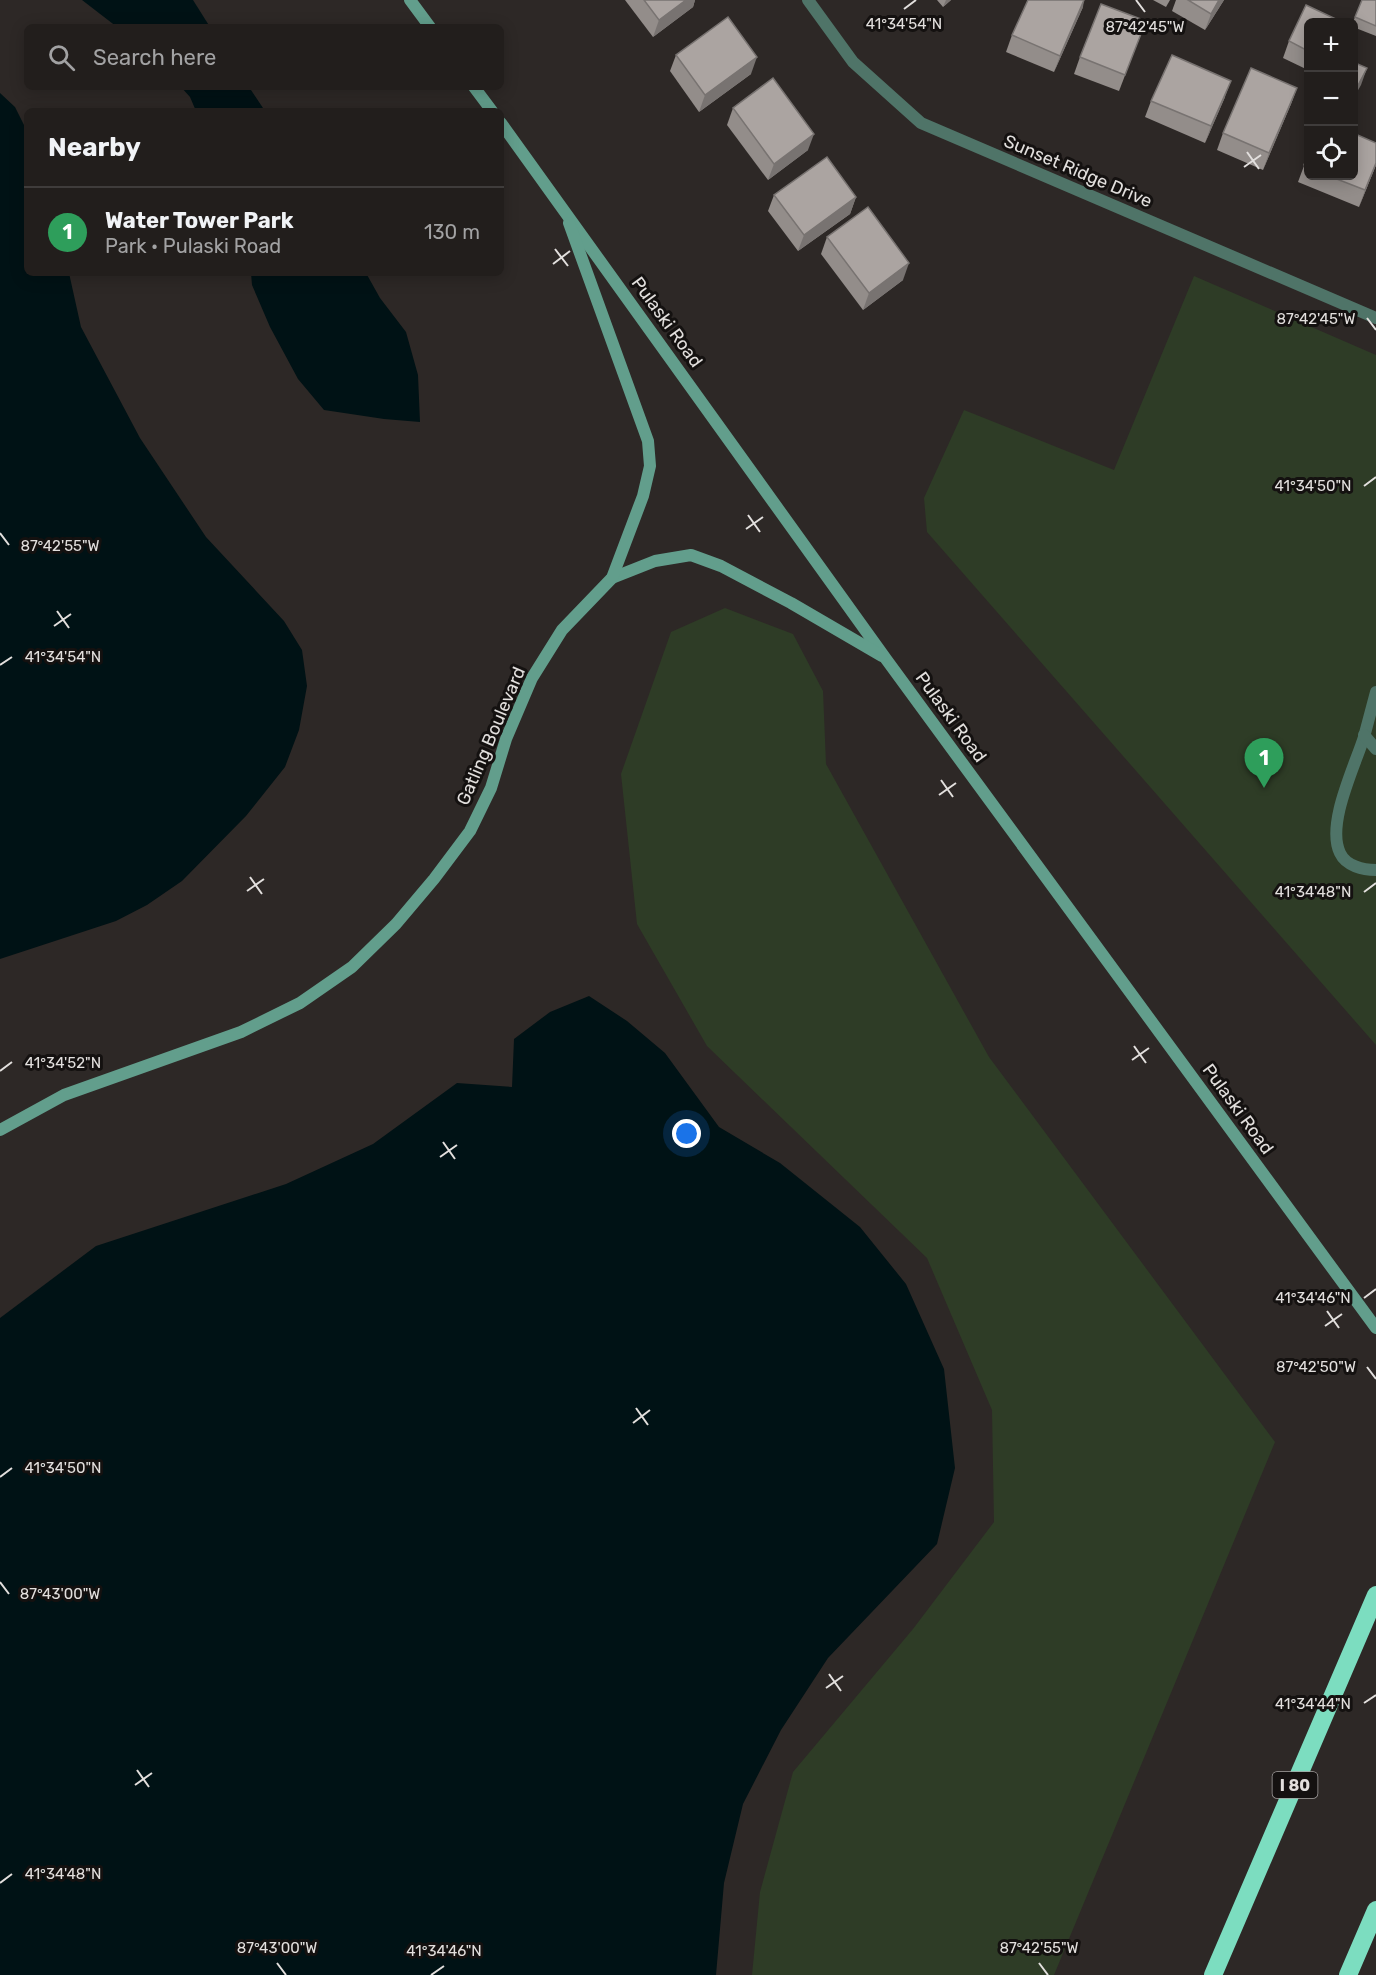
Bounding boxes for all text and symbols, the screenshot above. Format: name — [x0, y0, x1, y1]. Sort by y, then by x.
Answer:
text: 41°34'54"N — [866, 15, 942, 33]
text: 87°42'45"W — [1106, 18, 1184, 36]
map controls — [1304, 18, 1358, 180]
button: + — [1304, 18, 1358, 72]
search box — [24, 24, 504, 90]
icon: search — [45, 41, 78, 74]
text: Search here — [93, 44, 216, 71]
button: − — [1304, 72, 1358, 126]
button: locate — [1304, 126, 1358, 180]
street label: Sunset Ridge Drive — [1001, 130, 1155, 212]
text: Nearby — [48, 132, 141, 163]
text: Water Tower Park — [105, 207, 294, 234]
text: 1 — [63, 220, 72, 244]
text: 130 m — [424, 220, 480, 244]
text: Park · Pulaski Road — [105, 234, 281, 258]
street label: Pulaski Road — [627, 272, 707, 372]
text: 87°42'45"W — [1277, 310, 1355, 328]
text: 41°34'50"N — [1275, 477, 1351, 495]
text: 87°42'55"W — [20, 537, 100, 555]
text: 41°34'54"N — [25, 648, 101, 666]
street label: Gatling Boulevard — [452, 664, 530, 808]
street label: Pulaski Road — [911, 667, 991, 767]
pin: 1 — [1244, 738, 1284, 788]
text: 41°34'48"N — [1275, 883, 1351, 901]
text: 41°34'52"N — [25, 1054, 101, 1072]
street label: Pulaski Road — [1198, 1059, 1278, 1159]
your location — [672, 1119, 701, 1148]
text: 41°34'46"N — [1275, 1289, 1351, 1307]
text: 87°42'50"W — [1276, 1358, 1356, 1376]
text: 41°34'50"N — [25, 1459, 101, 1477]
text: 87°43'00"W — [20, 1585, 100, 1603]
text: 41°34'44"N — [1275, 1695, 1351, 1713]
road number: I 80 — [1272, 1772, 1318, 1798]
text: 41°34'48"N — [25, 1865, 101, 1883]
text: 87°43'00"W — [237, 1939, 317, 1957]
text: 87°42'55"W — [999, 1939, 1079, 1957]
text: 41°34'46"N — [406, 1942, 482, 1960]

